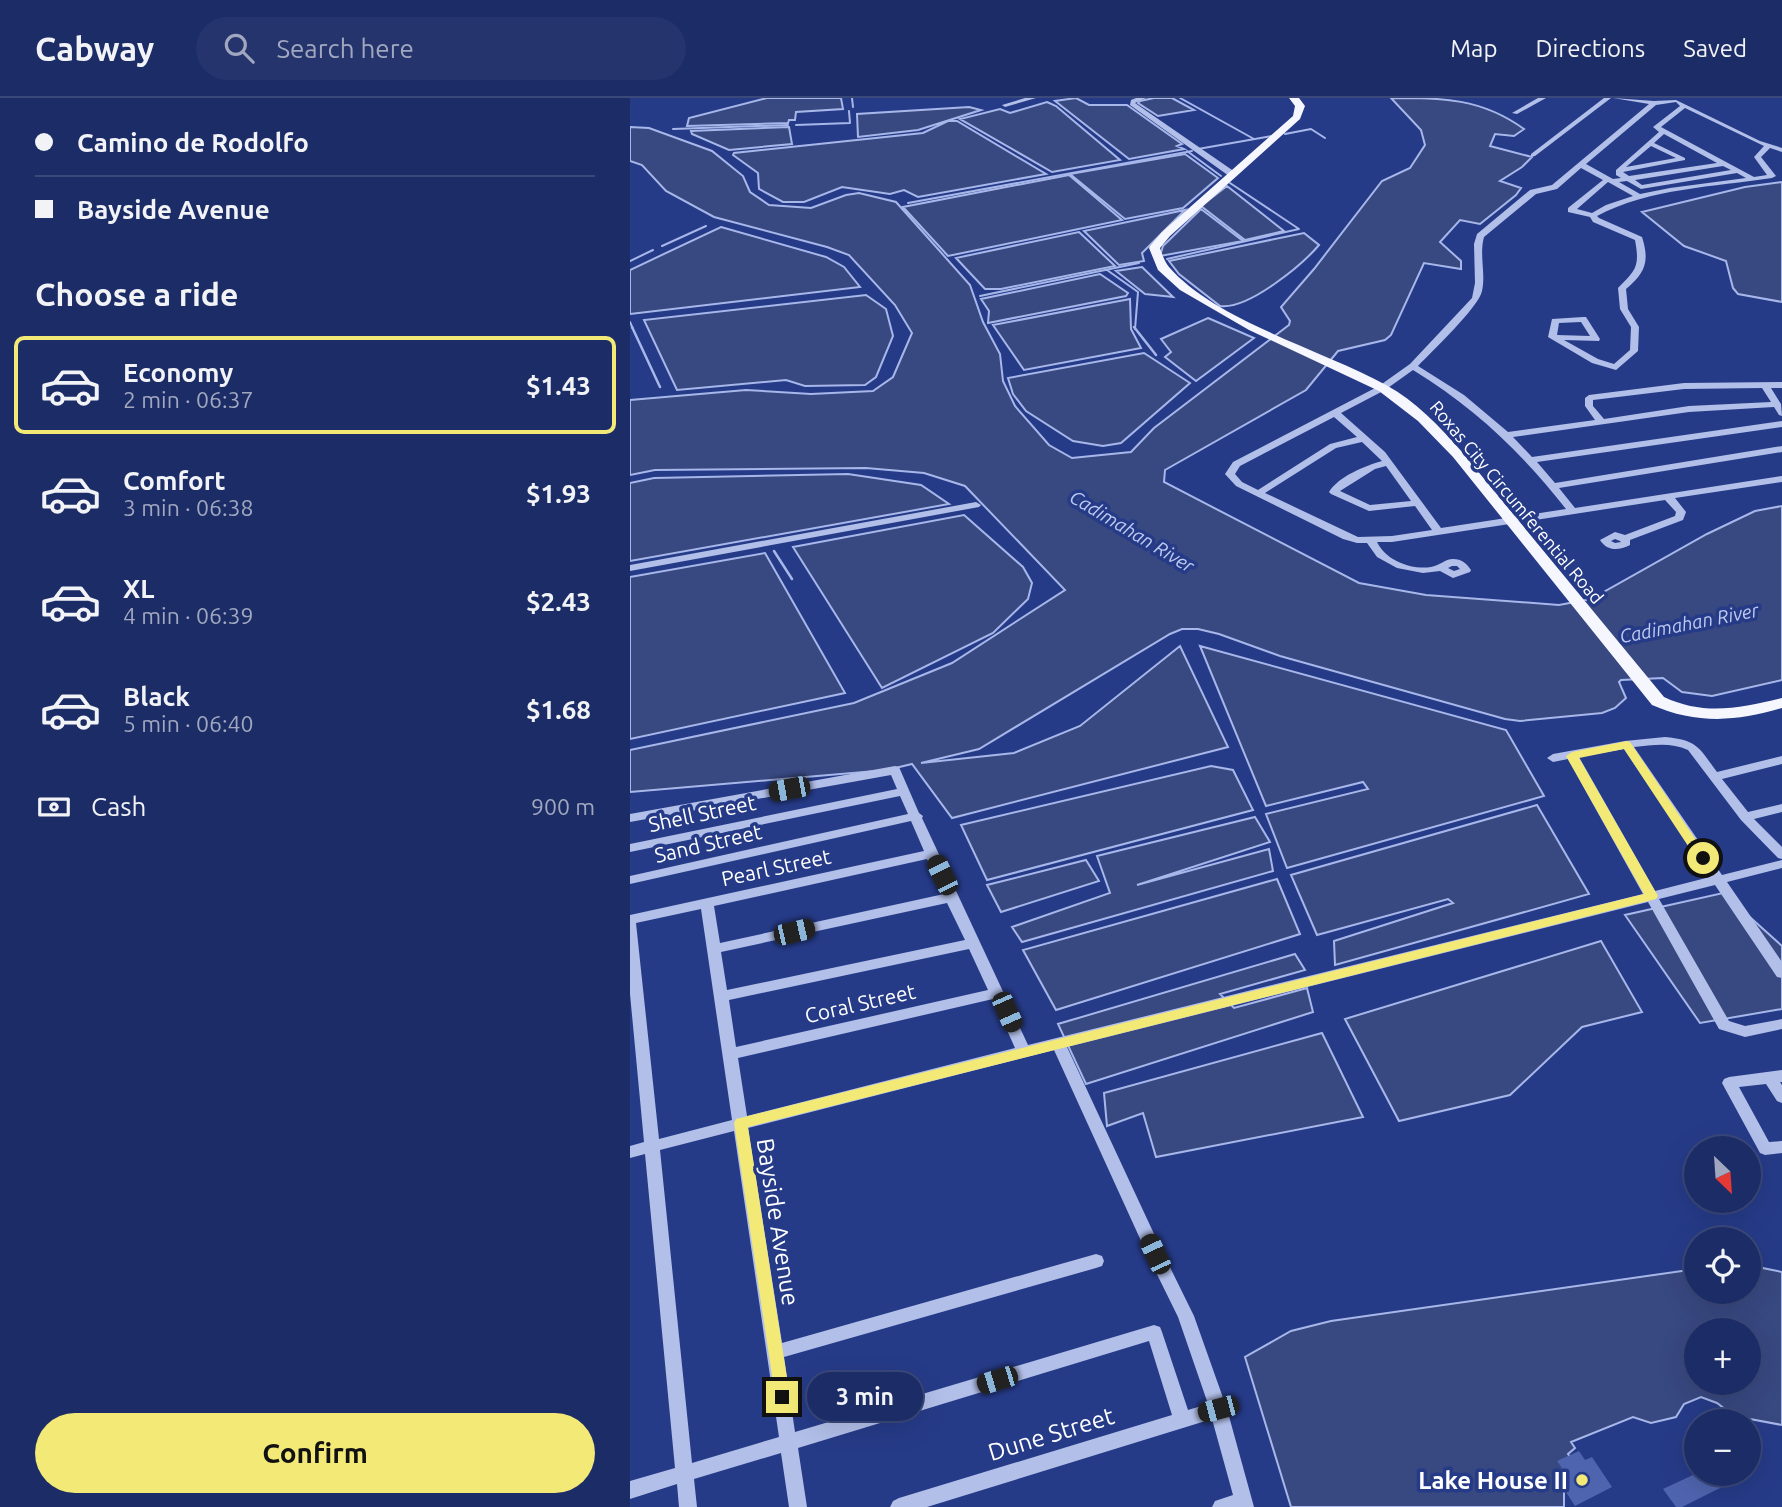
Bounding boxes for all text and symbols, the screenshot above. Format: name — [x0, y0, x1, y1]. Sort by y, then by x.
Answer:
search box — [196, 17, 686, 80]
icon: search — [220, 29, 258, 67]
text: Cabway — [35, 30, 154, 67]
text: Search here — [276, 34, 414, 63]
text: Map — [1450, 35, 1497, 62]
text: Directions — [1535, 35, 1645, 62]
text: Saved — [1683, 35, 1747, 62]
text: Camino de Rodolfo — [77, 128, 309, 157]
text: Bayside Avenue — [77, 195, 270, 224]
text: Choose a ride — [35, 276, 238, 312]
icon: car — [39, 354, 102, 417]
text: Economy — [123, 358, 233, 387]
text: $1.43 — [526, 371, 591, 400]
text: 2 min · 06:37 — [123, 387, 254, 412]
street label: Roxas City Circumferential Road — [1426, 397, 1608, 607]
icon: car — [39, 462, 102, 525]
text: Comfort — [123, 466, 226, 495]
text: $1.93 — [526, 479, 591, 508]
water label: Cadimahan River — [1066, 485, 1199, 577]
text: 3 min · 06:38 — [123, 495, 254, 520]
icon: car — [39, 570, 102, 633]
text: XL — [123, 574, 154, 603]
text: $2.43 — [526, 587, 591, 616]
water label: Cadimahan River — [1618, 599, 1761, 647]
text: 4 min · 06:39 — [123, 603, 254, 628]
icon: car — [39, 678, 102, 741]
text: Black — [123, 682, 190, 711]
text: $1.68 — [526, 695, 591, 724]
text: 5 min · 06:40 — [123, 711, 254, 736]
car — [767, 775, 812, 803]
icon: cash — [35, 788, 73, 826]
street label: Shell Street — [646, 790, 758, 836]
text: Cash — [91, 792, 146, 821]
text: 900 m — [531, 794, 595, 819]
street label: Sand Street — [652, 819, 764, 867]
route start — [1687, 842, 1719, 874]
street label: Pearl Street — [719, 844, 833, 890]
car — [924, 852, 961, 898]
car — [772, 917, 817, 947]
street label: Coral Street — [802, 979, 918, 1027]
car — [989, 989, 1026, 1035]
street label: Bayside Avenue — [751, 1136, 805, 1308]
north arrow — [1684, 1136, 1760, 1213]
map controls — [1684, 1136, 1761, 1486]
button: locate — [1684, 1227, 1761, 1304]
car — [1137, 1231, 1174, 1277]
button: + — [1684, 1318, 1761, 1395]
car — [974, 1364, 1021, 1396]
callout: 3 min — [806, 1372, 922, 1422]
route end — [766, 1381, 798, 1413]
text: 3 min — [836, 1384, 894, 1409]
car — [1195, 1393, 1242, 1425]
street label: Dune Street — [985, 1402, 1118, 1466]
button: − — [1684, 1409, 1761, 1486]
button: Confirm — [35, 1413, 595, 1493]
place label: Lake House II — [1418, 1467, 1568, 1494]
marker: Lake House II — [1574, 1472, 1590, 1488]

